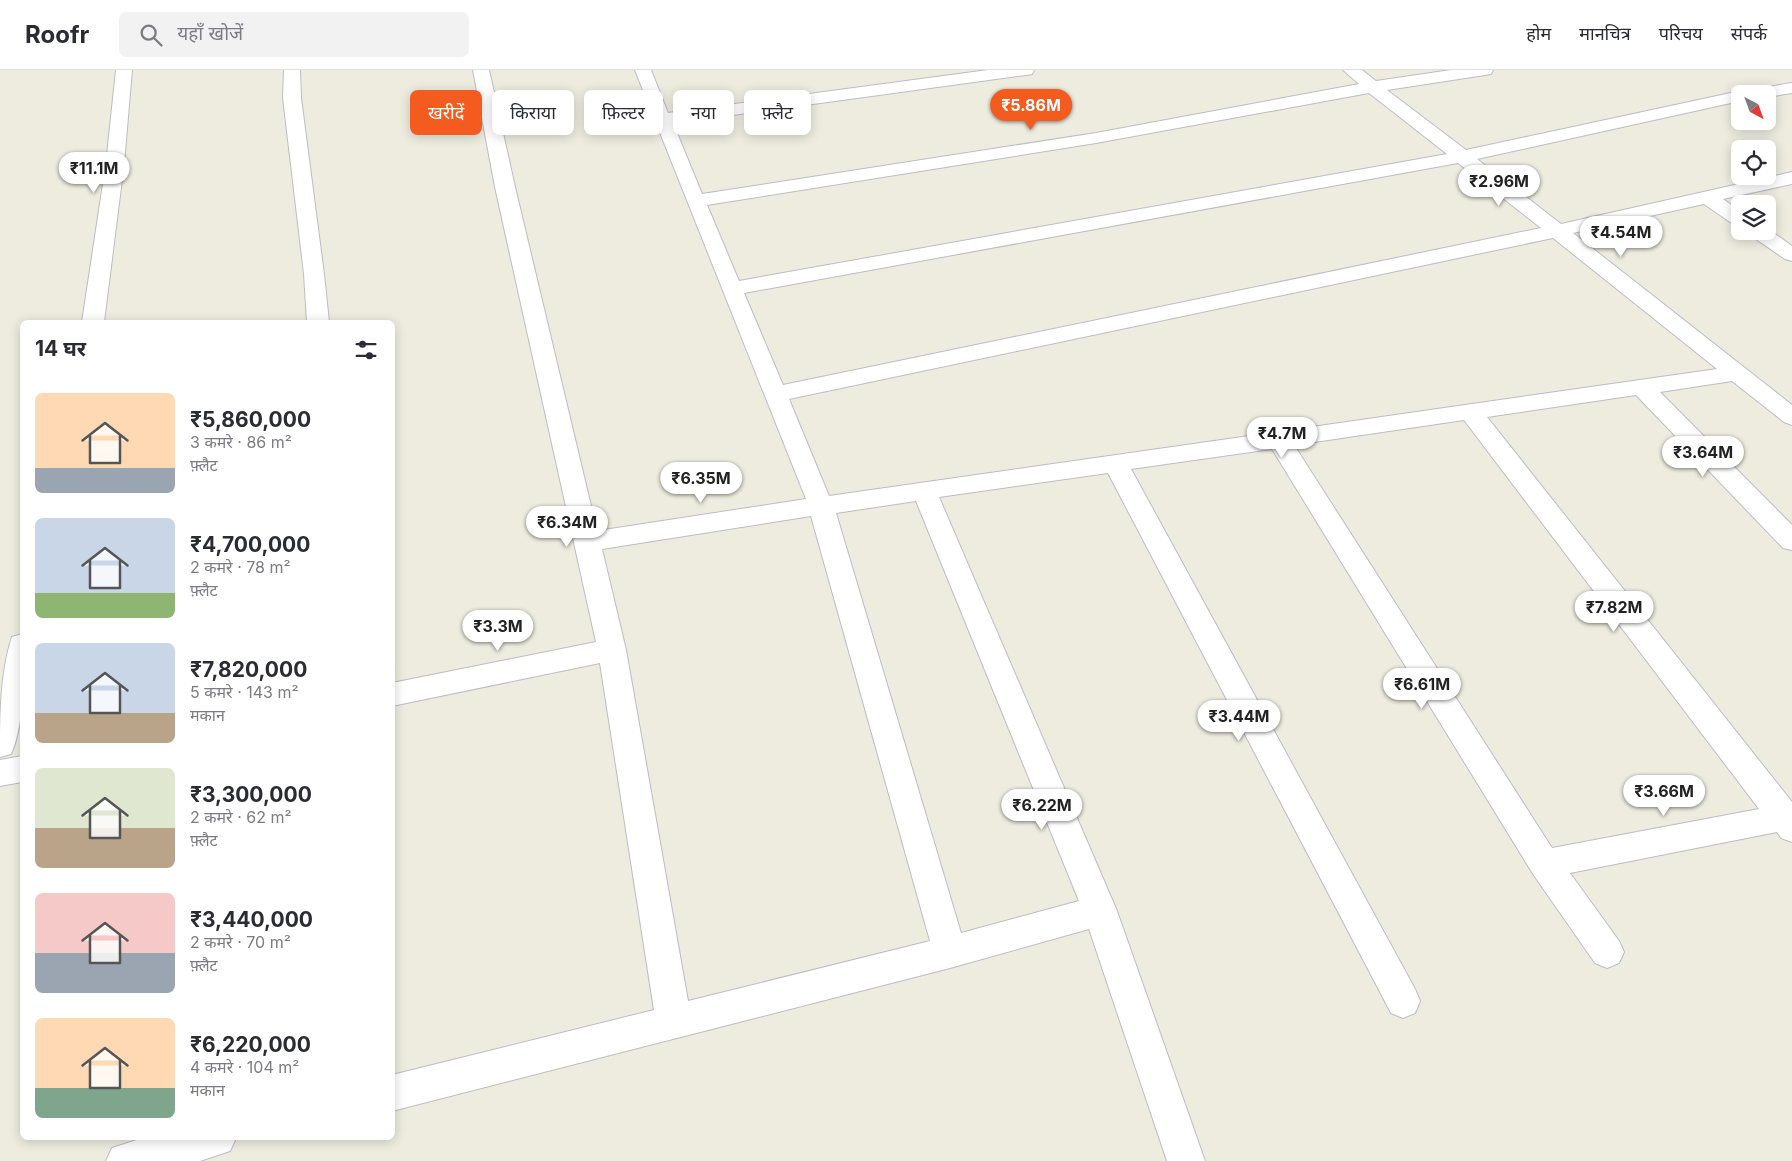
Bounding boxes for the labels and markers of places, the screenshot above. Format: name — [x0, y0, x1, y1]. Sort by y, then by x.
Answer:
pin: ₹5.86M — [990, 88, 1072, 131]
pin: ₹11.1M — [53, 152, 135, 194]
pin: ₹2.96M — [1458, 164, 1540, 207]
pin: ₹4.54M — [1580, 216, 1662, 258]
pin: ₹4.7M — [1247, 416, 1317, 459]
pin: ₹3.64M — [1662, 436, 1744, 478]
pin: ₹6.35M — [660, 462, 742, 504]
pin: ₹6.34M — [526, 506, 608, 548]
pin: ₹7.82M — [1573, 590, 1655, 633]
pin: ₹3.3M — [463, 610, 533, 652]
pin: ₹6.61M — [1381, 668, 1463, 710]
pin: ₹3.44M — [1198, 700, 1280, 742]
pin: ₹3.66M — [1623, 774, 1705, 817]
pin: ₹6.22M — [1001, 788, 1083, 831]

